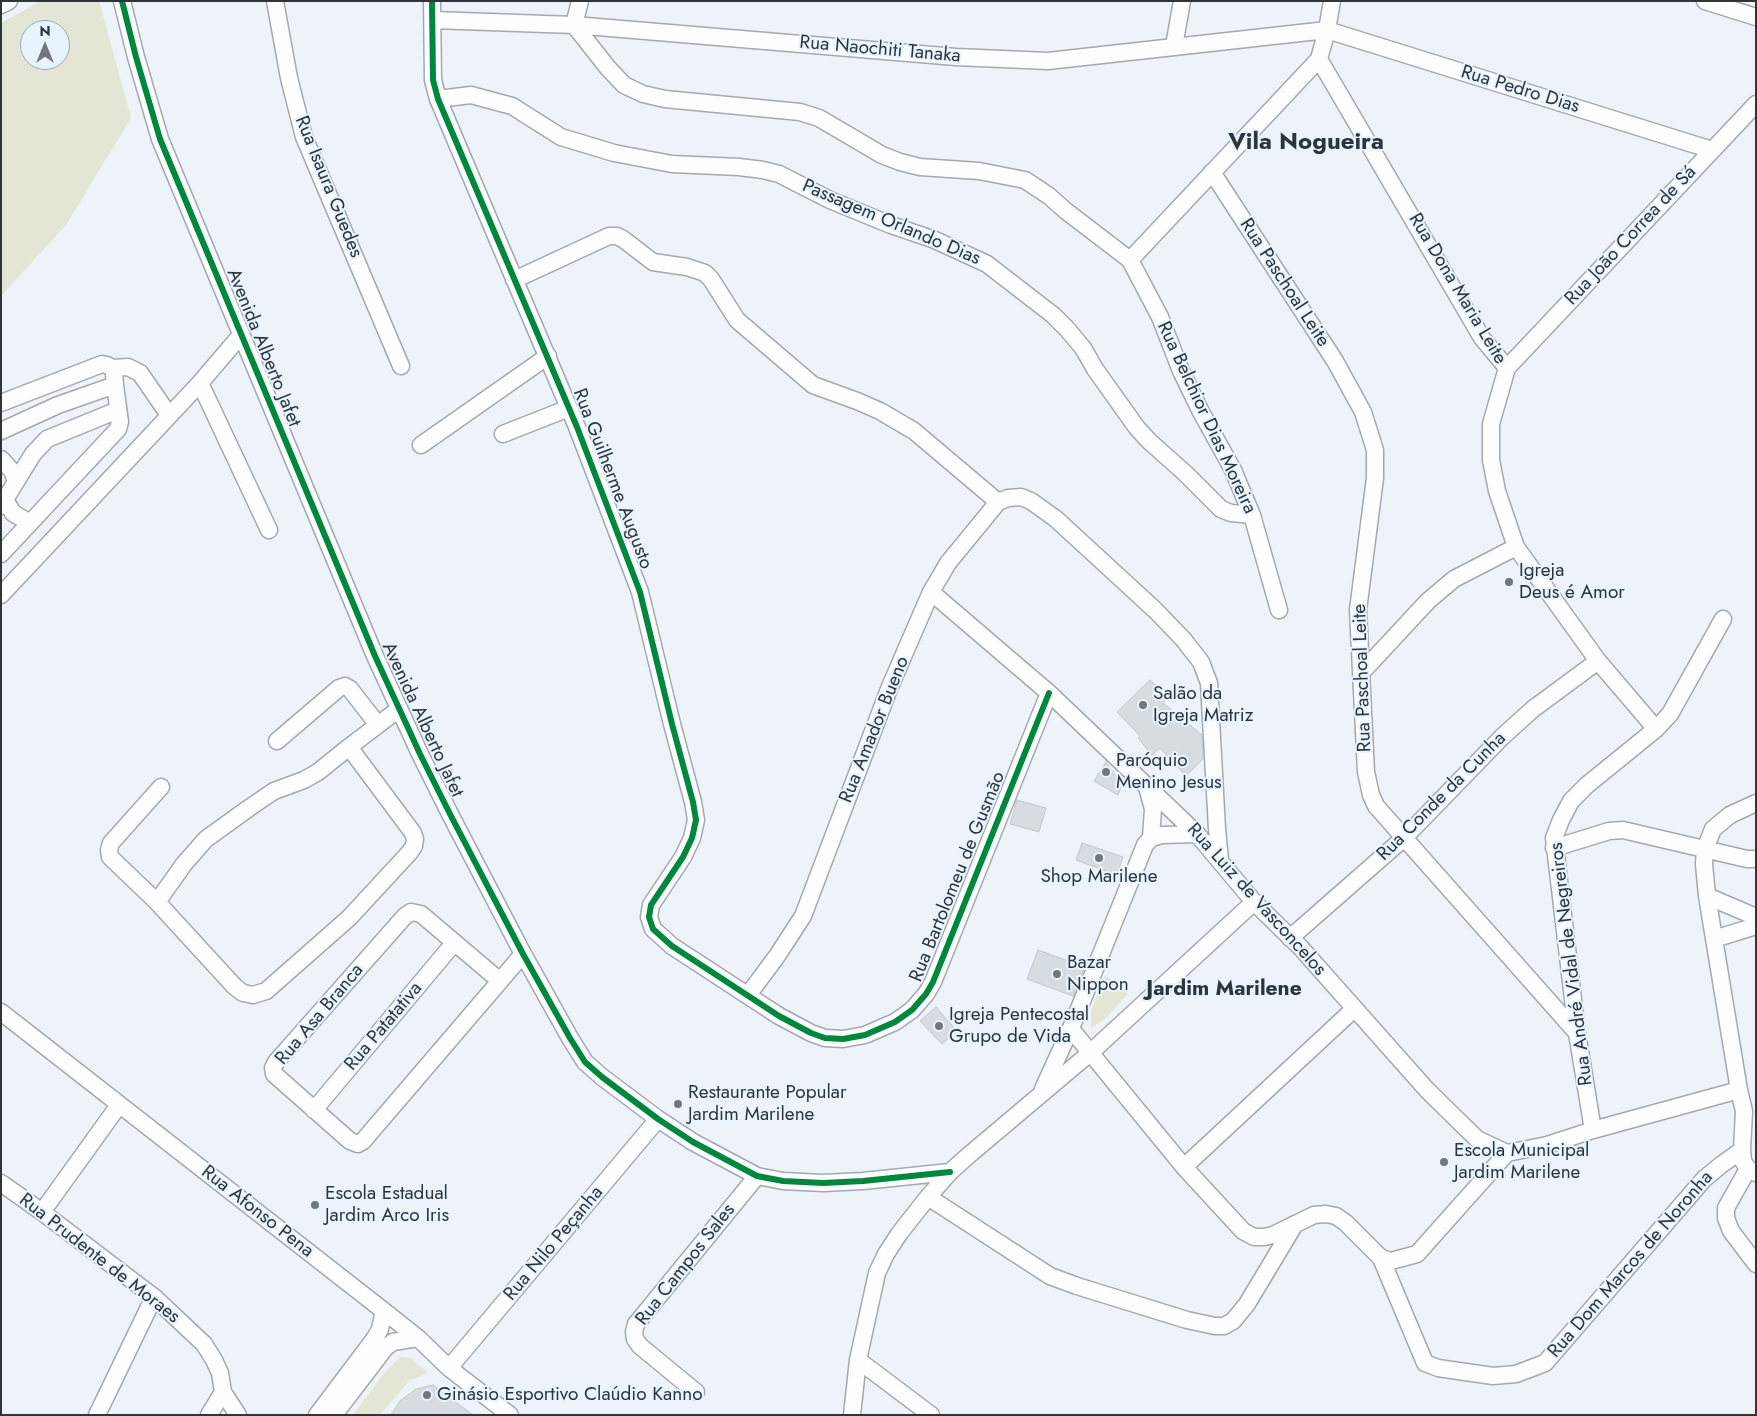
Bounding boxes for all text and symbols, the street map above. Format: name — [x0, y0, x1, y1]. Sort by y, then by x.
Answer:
north arrow — [20, 20, 70, 70]
text: N — [39, 21, 51, 41]
street label: Rua Naochiti Tanaka — [799, 32, 961, 68]
street label: Rua Pedro Dias — [1458, 61, 1582, 119]
street label: Rua Isaura Guedes — [289, 113, 367, 261]
district label: Vila Nogueira — [1228, 129, 1384, 157]
street label: Rua João Correa de Sá — [1560, 162, 1702, 310]
street label: Passagem Orlando Dias — [799, 175, 983, 271]
street label: Rua Dona Maria Leite — [1403, 209, 1511, 369]
street label: Rua Paschoal Leite — [1234, 215, 1334, 351]
street label: Avenida Alberto Jafet — [221, 266, 305, 430]
street label: Rua Belchior Dias Moreira — [1151, 318, 1261, 518]
street label: Rua Guilherme Augusto — [567, 385, 657, 573]
place label: Igreja Deus é Amor — [1519, 560, 1625, 604]
marker: Igreja Deus é Amor — [1503, 576, 1515, 588]
street label: Rua Paschoal Leite — [1349, 603, 1377, 753]
street label: Avenida Alberto Jafet — [376, 639, 468, 801]
street label: Rua Amador Bueno — [835, 653, 915, 807]
place label: Salão da Igreja Matriz — [1153, 683, 1253, 727]
marker: Salão da Igreja Matriz — [1137, 699, 1149, 711]
street label: Rua Conde da Cunha — [1373, 728, 1511, 866]
place label: Paróquio Menino Jesus — [1116, 750, 1222, 794]
marker: Paróquio Menino Jesus — [1100, 766, 1112, 778]
street label: Rua Bartolomeu de Gusmão — [905, 769, 1011, 985]
street label: Rua Luiz de Vasconcelos — [1181, 819, 1331, 981]
street label: Rua André Vidal de Negreiros — [1546, 841, 1598, 1087]
marker: Shop Marilene — [1093, 852, 1105, 864]
place label: Shop Marilene — [1040, 866, 1158, 888]
place label: Bazar Nippon — [1067, 952, 1129, 996]
street label: Rua Asa Branca — [271, 960, 369, 1070]
marker: Bazar Nippon — [1051, 968, 1063, 980]
district label: Jardim Marilene — [1146, 977, 1302, 1003]
street label: Rua Patatativa — [340, 978, 428, 1076]
place label: Igreja Pentecostal Grupo de Vida — [949, 1004, 1089, 1048]
marker: Igreja Pentecostal Grupo de Vida — [933, 1020, 945, 1032]
place label: Restaurante Popular Jardim Marilene — [688, 1082, 846, 1126]
marker: Restaurante Popular Jardim Marilene — [672, 1098, 684, 1110]
place label: Escola Municipal Jardim Marilene — [1454, 1140, 1589, 1184]
marker: Escola Municipal Jardim Marilene — [1438, 1156, 1450, 1168]
street label: Rua Afonso Pena — [196, 1161, 318, 1263]
street label: Rua Dom Marcos de Noronha — [1544, 1167, 1718, 1363]
street label: Rua Nilo Peçanha — [499, 1182, 609, 1306]
place label: Escola Estadual Jardim Arco Iris — [325, 1183, 449, 1227]
street label: Rua Prudente de Moraes — [14, 1189, 184, 1329]
marker: Escola Estadual Jardim Arco Iris — [309, 1199, 321, 1211]
street label: Rua Campos Sales — [631, 1200, 741, 1330]
place label: Ginásio Esportivo Claúdio Kanno — [437, 1384, 703, 1406]
marker: Ginásio Esportivo Claúdio Kanno — [421, 1389, 433, 1401]

